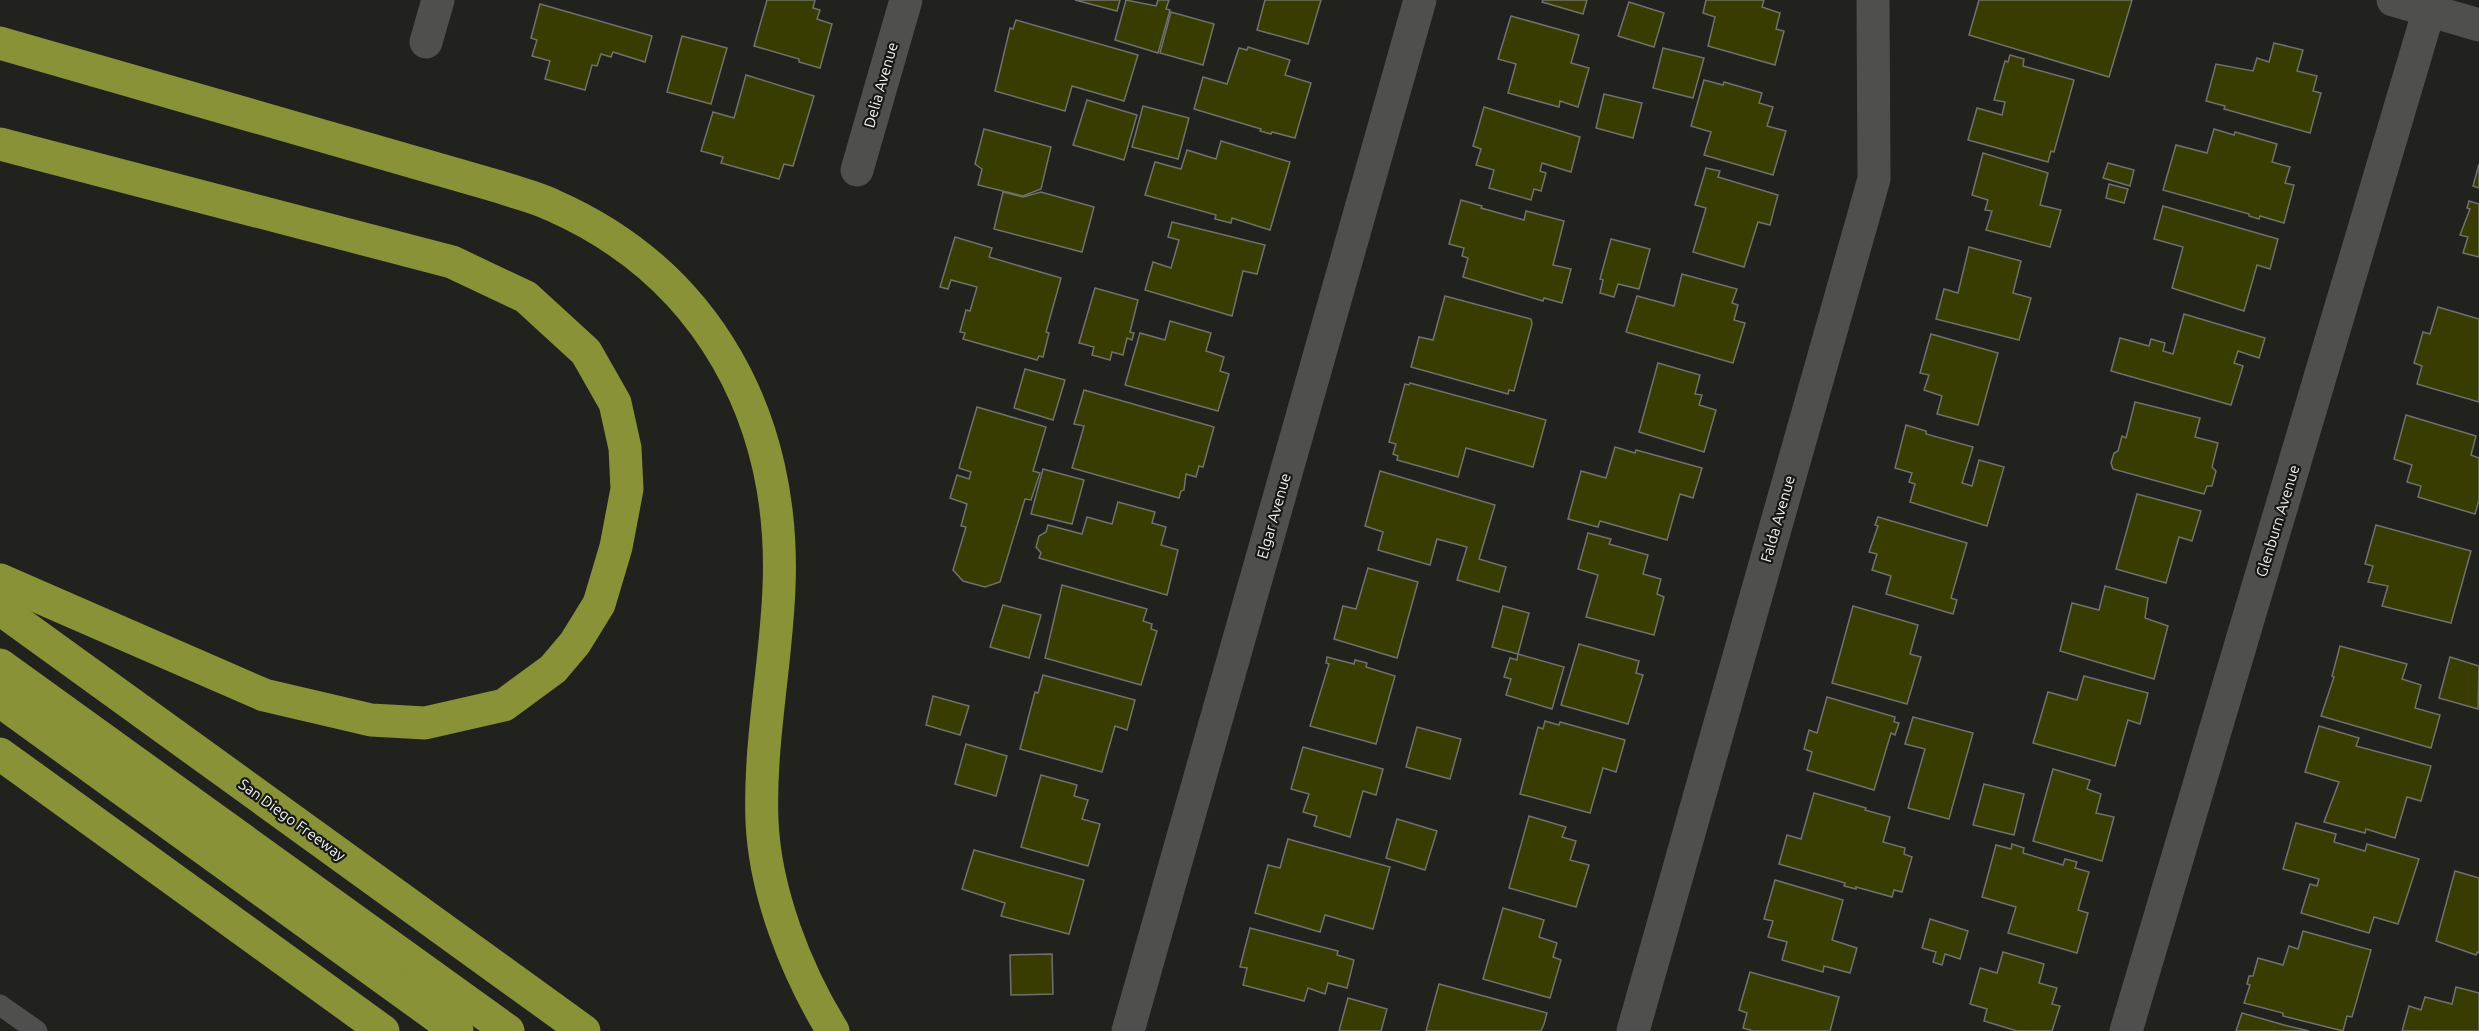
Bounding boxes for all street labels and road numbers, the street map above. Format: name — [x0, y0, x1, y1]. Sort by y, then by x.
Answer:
street label: Delia Avenue — [860, 40, 901, 130]
street label: Glenburn Avenue — [2252, 463, 2303, 579]
street label: Elgar Avenue — [1253, 471, 1294, 561]
street label: Falda Avenue — [1757, 474, 1798, 564]
street label: San Diego Freeway — [236, 775, 349, 864]

